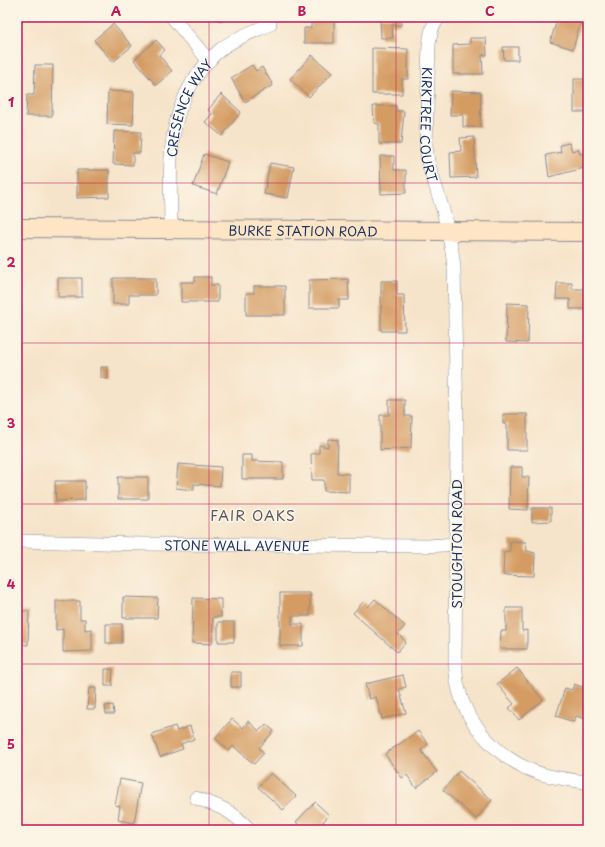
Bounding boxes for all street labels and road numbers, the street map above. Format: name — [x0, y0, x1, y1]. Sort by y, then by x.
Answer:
street label: CRESENCE WAY — [161, 54, 216, 158]
street label: KIRKTREE COURT — [416, 67, 443, 184]
street label: BURKE STATION ROAD — [228, 220, 378, 240]
street label: STOUGHTON ROAD — [447, 479, 466, 609]
street label: STONE WALL AVENUE — [164, 535, 310, 555]

